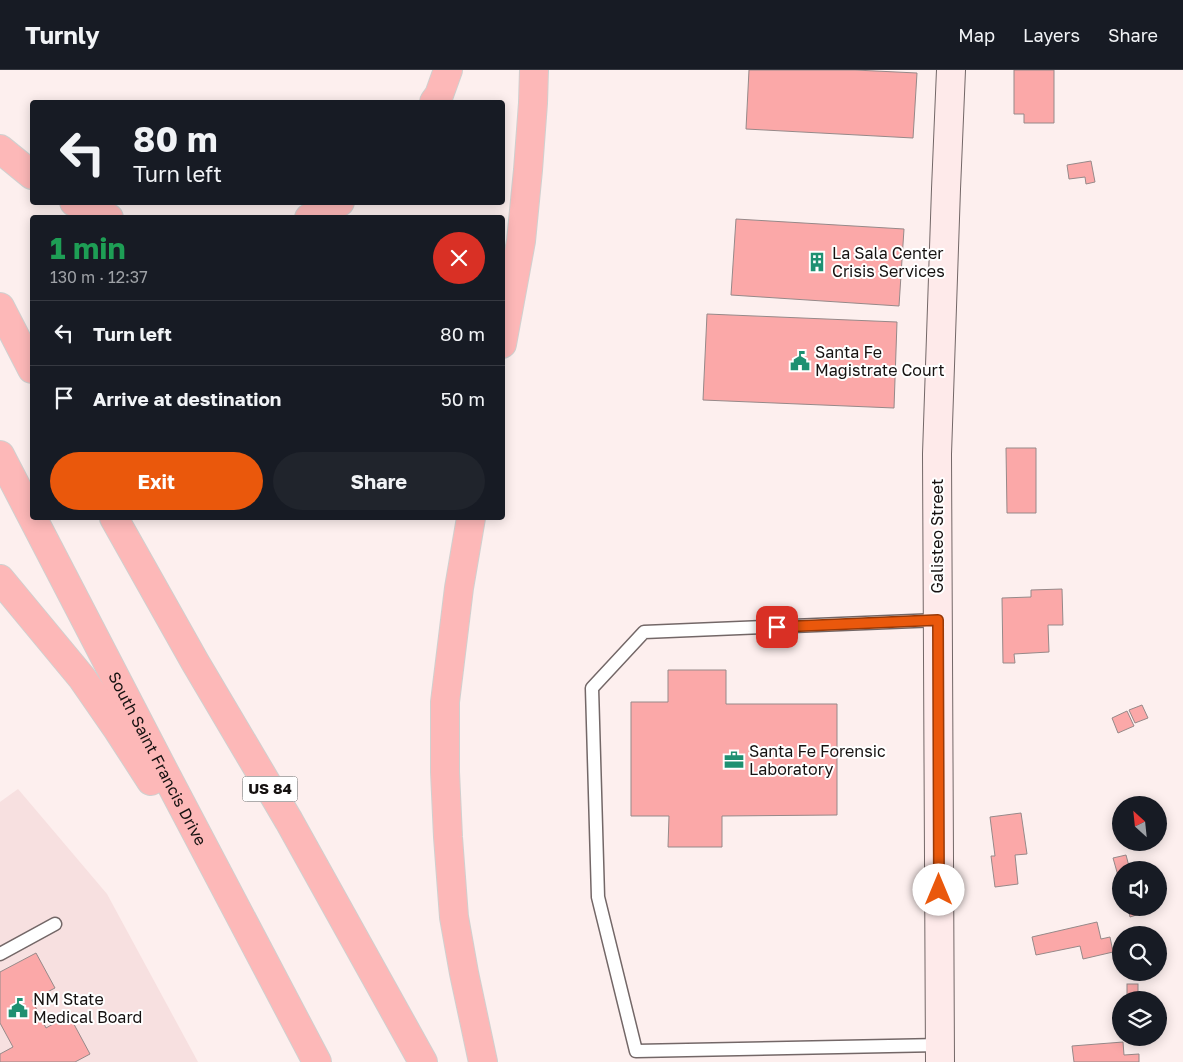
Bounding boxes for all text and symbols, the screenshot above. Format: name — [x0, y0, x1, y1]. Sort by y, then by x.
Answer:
text: Turnly — [25, 20, 100, 49]
text: Map — [958, 24, 995, 46]
text: Layers — [1023, 24, 1080, 46]
text: Share — [1108, 24, 1158, 46]
text: 80 m — [133, 118, 218, 160]
icon: left — [50, 120, 115, 185]
text: Turn left — [133, 160, 222, 187]
text: 1 min — [50, 230, 126, 266]
button: close — [433, 232, 485, 284]
place label: La Sala Center Crisis Services — [832, 243, 945, 281]
building icon: La Sala Center Crisis Services — [806, 251, 828, 273]
text: 130 m · 12:37 — [50, 267, 148, 287]
icon: left — [50, 319, 78, 347]
text: Turn left — [93, 322, 172, 345]
text: 80 m — [440, 322, 485, 345]
place label: Santa Fe Magistrate Court — [815, 342, 945, 380]
public building icon: Santa Fe Magistrate Court — [789, 350, 811, 372]
icon: arrive — [50, 384, 78, 412]
text: Arrive at destination — [93, 387, 281, 410]
text: 50 m — [441, 387, 485, 410]
button: Exit — [50, 452, 263, 510]
button: Share — [273, 452, 485, 510]
street label: Galisteo Street — [927, 479, 947, 593]
pin — [756, 606, 798, 648]
icon: arrive — [763, 613, 791, 641]
street label: South Saint Francis Drive — [104, 668, 211, 849]
place label: Santa Fe Forensic Laboratory — [749, 741, 886, 779]
office icon: Santa Fe Forensic Laboratory — [723, 749, 745, 771]
road number: US 84 — [242, 776, 298, 802]
north arrow — [1112, 796, 1168, 851]
map controls — [1112, 796, 1167, 1046]
button: sound — [1112, 861, 1167, 916]
position arrow — [912, 863, 964, 915]
button: search — [1112, 926, 1167, 981]
place label: NM State Medical Board — [33, 989, 142, 1027]
button: layers — [1112, 991, 1167, 1046]
public building icon: NM State Medical Board — [7, 997, 29, 1019]

